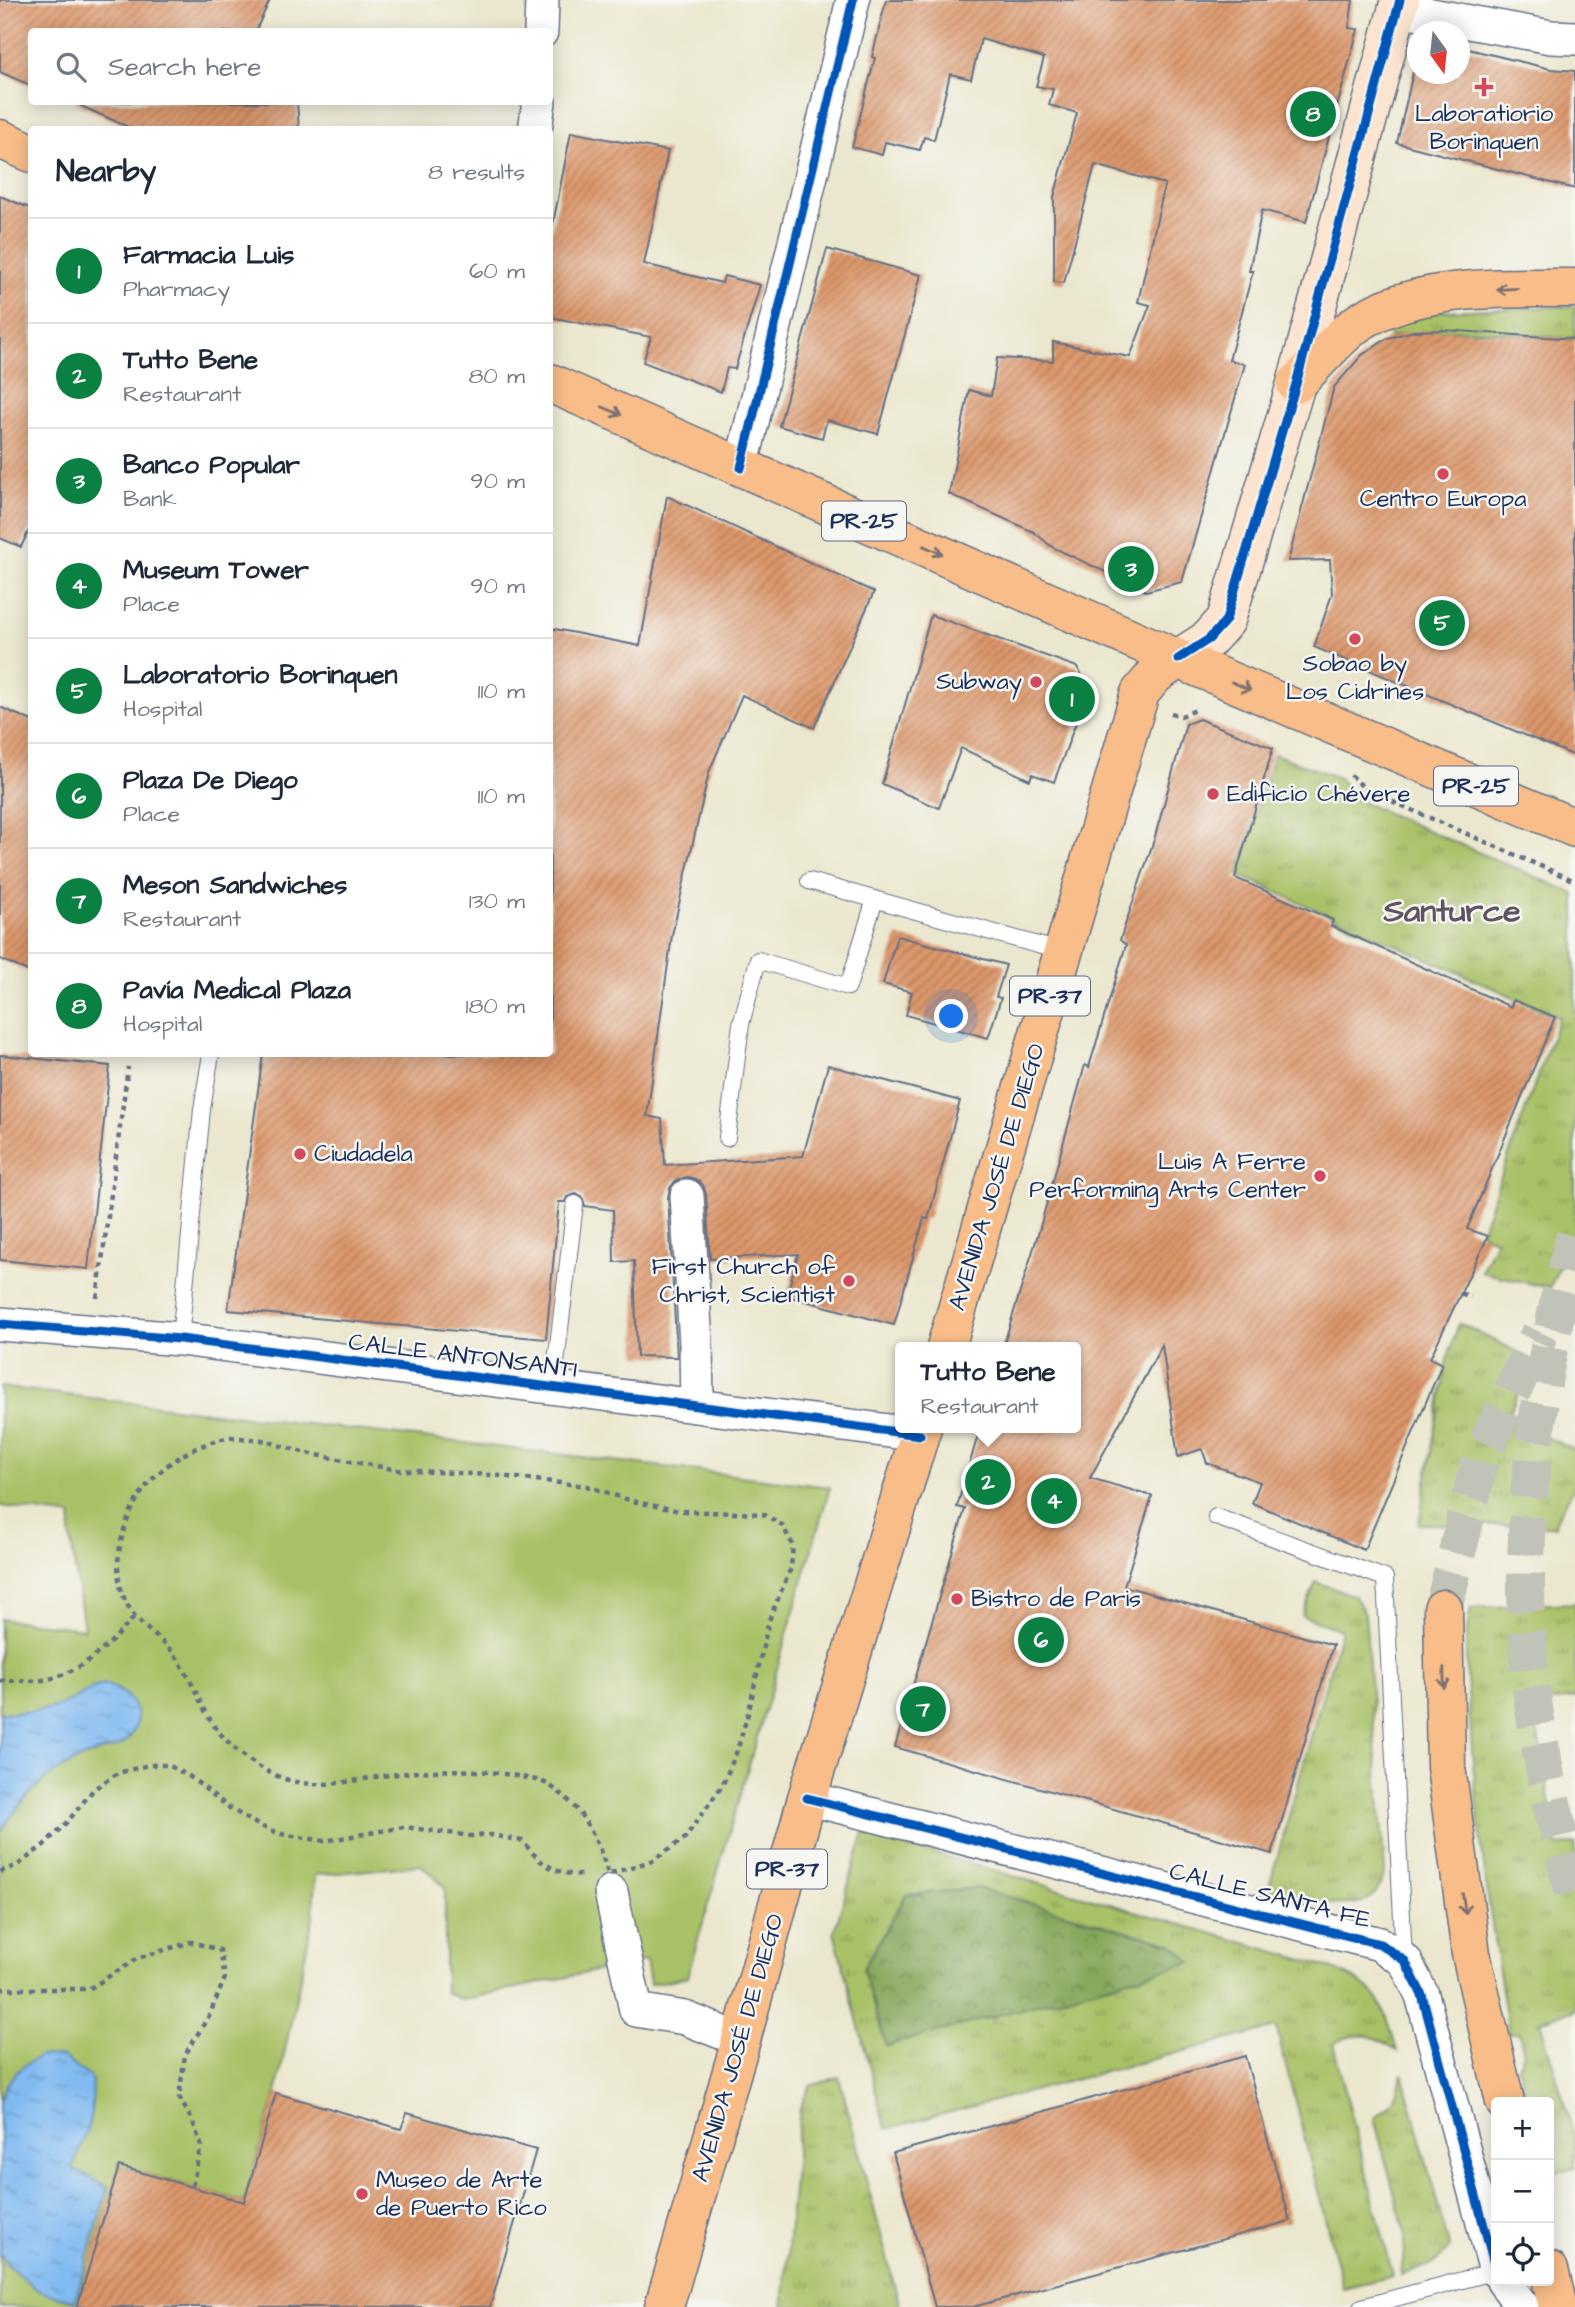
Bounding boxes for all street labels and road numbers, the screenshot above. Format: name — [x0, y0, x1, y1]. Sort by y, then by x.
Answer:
road number: PR-25 — [822, 502, 906, 540]
road number: PR-25 — [1434, 766, 1518, 806]
road number: PR-37 — [1010, 976, 1090, 1015]
street label: AVENIDA JOSÉ DE DIEGO — [940, 1039, 1054, 1315]
street label: CALLE ANTONSANTI — [347, 1325, 579, 1387]
road number: PR-37 — [747, 1850, 827, 1888]
street label: CALLE SANTA FE — [1166, 1855, 1374, 1937]
street label: AVENIDA JOSÉ DE DIEGO — [683, 1910, 793, 2186]

